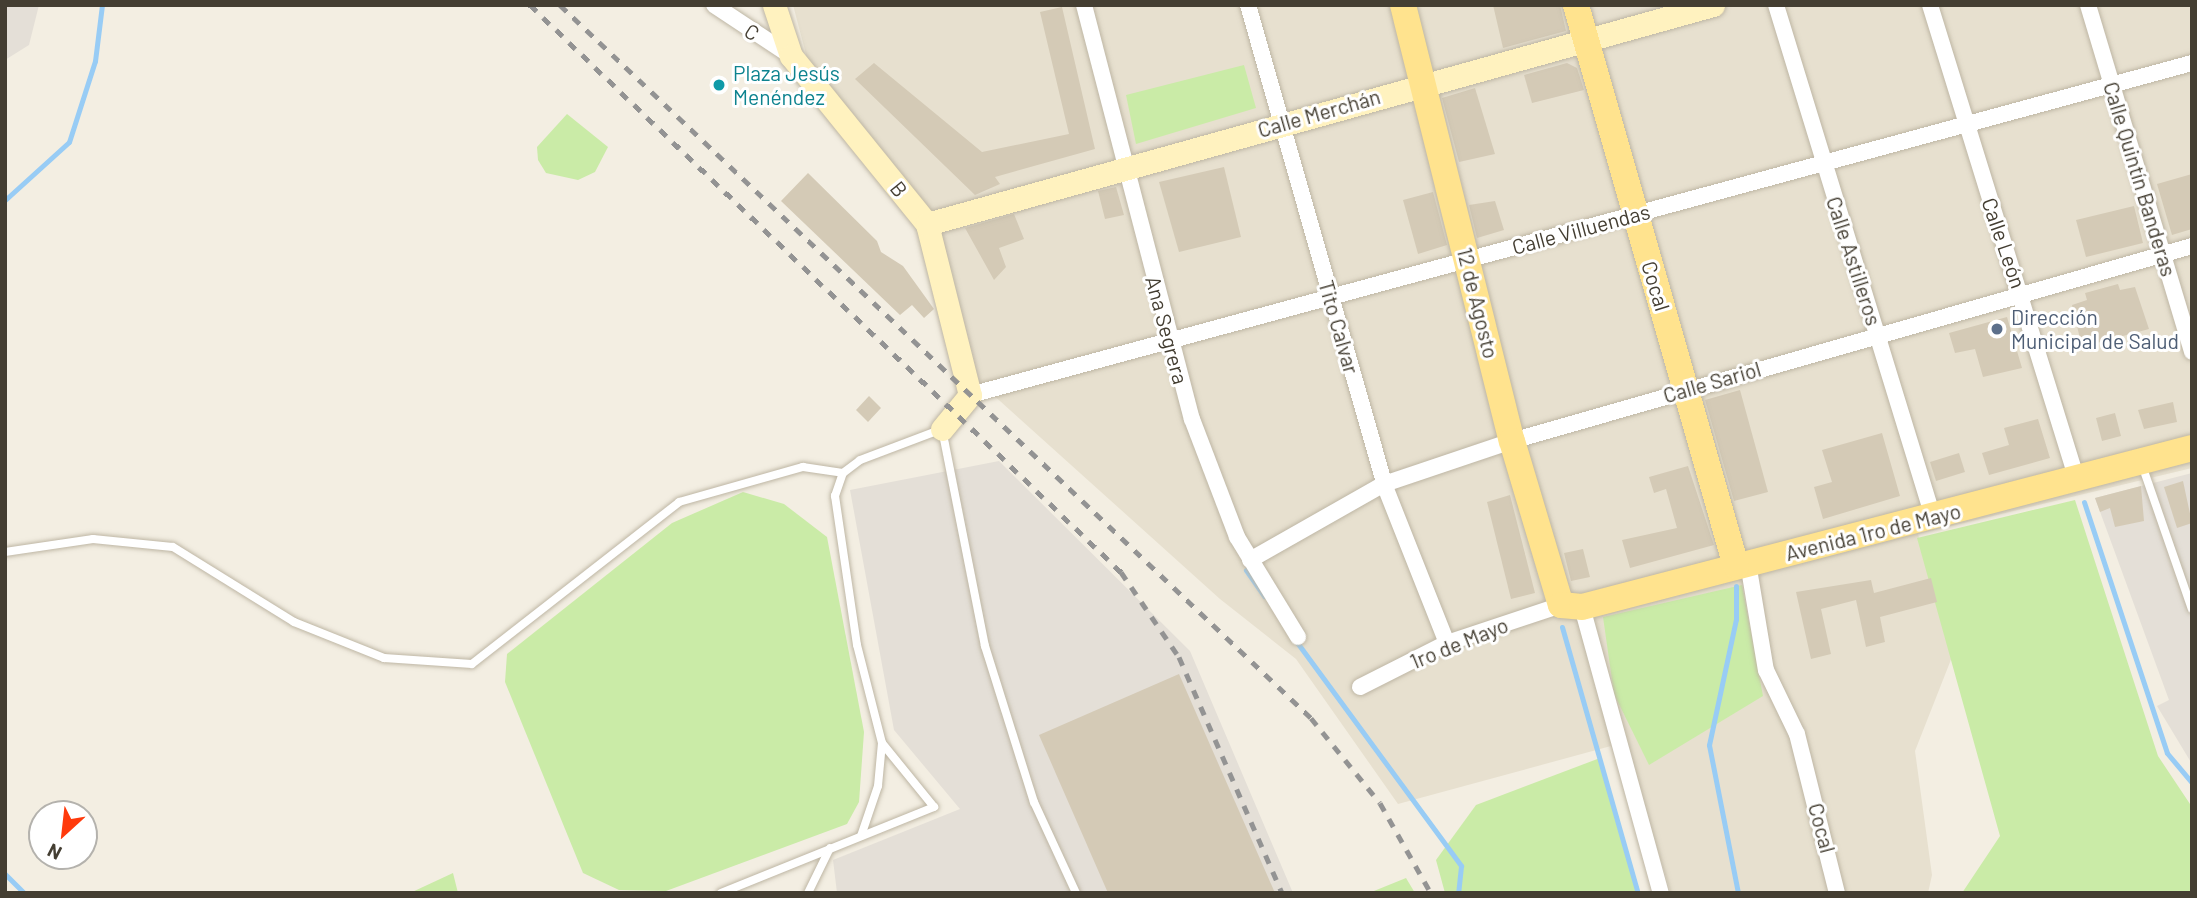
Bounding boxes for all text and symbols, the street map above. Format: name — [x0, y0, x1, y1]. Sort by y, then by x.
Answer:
street label: C — [740, 18, 764, 46]
place label: Plaza Jesús Menéndez — [733, 60, 840, 110]
marker: Plaza Jesús Menéndez — [711, 77, 727, 93]
street label: Calle Quintín Banderas — [2098, 79, 2182, 279]
street label: Calle Merchán — [1255, 83, 1383, 143]
street label: B — [885, 176, 913, 202]
street label: Calle Astilleros — [1821, 193, 1887, 329]
street label: Calle León — [1977, 194, 2031, 292]
street label: Calle Villuendas — [1509, 198, 1653, 260]
street label: 12 de Agosto — [1452, 245, 1504, 361]
street label: Cocal — [1637, 258, 1675, 314]
street label: Ana Segrera — [1140, 273, 1194, 387]
street label: Tito Calvar — [1314, 277, 1364, 377]
place label: Dirección Municipal de Salud — [2011, 304, 2179, 354]
marker: Dirección Municipal de Salud — [1989, 321, 2005, 337]
street label: Calle Sariol — [1660, 356, 1764, 408]
street label: Avenida 1ro de Mayo — [1783, 498, 1963, 566]
street label: 1ro de Mayo — [1406, 612, 1512, 674]
north arrow — [28, 800, 98, 870]
street label: Cocal — [1803, 800, 1841, 856]
text: N — [43, 839, 65, 865]

